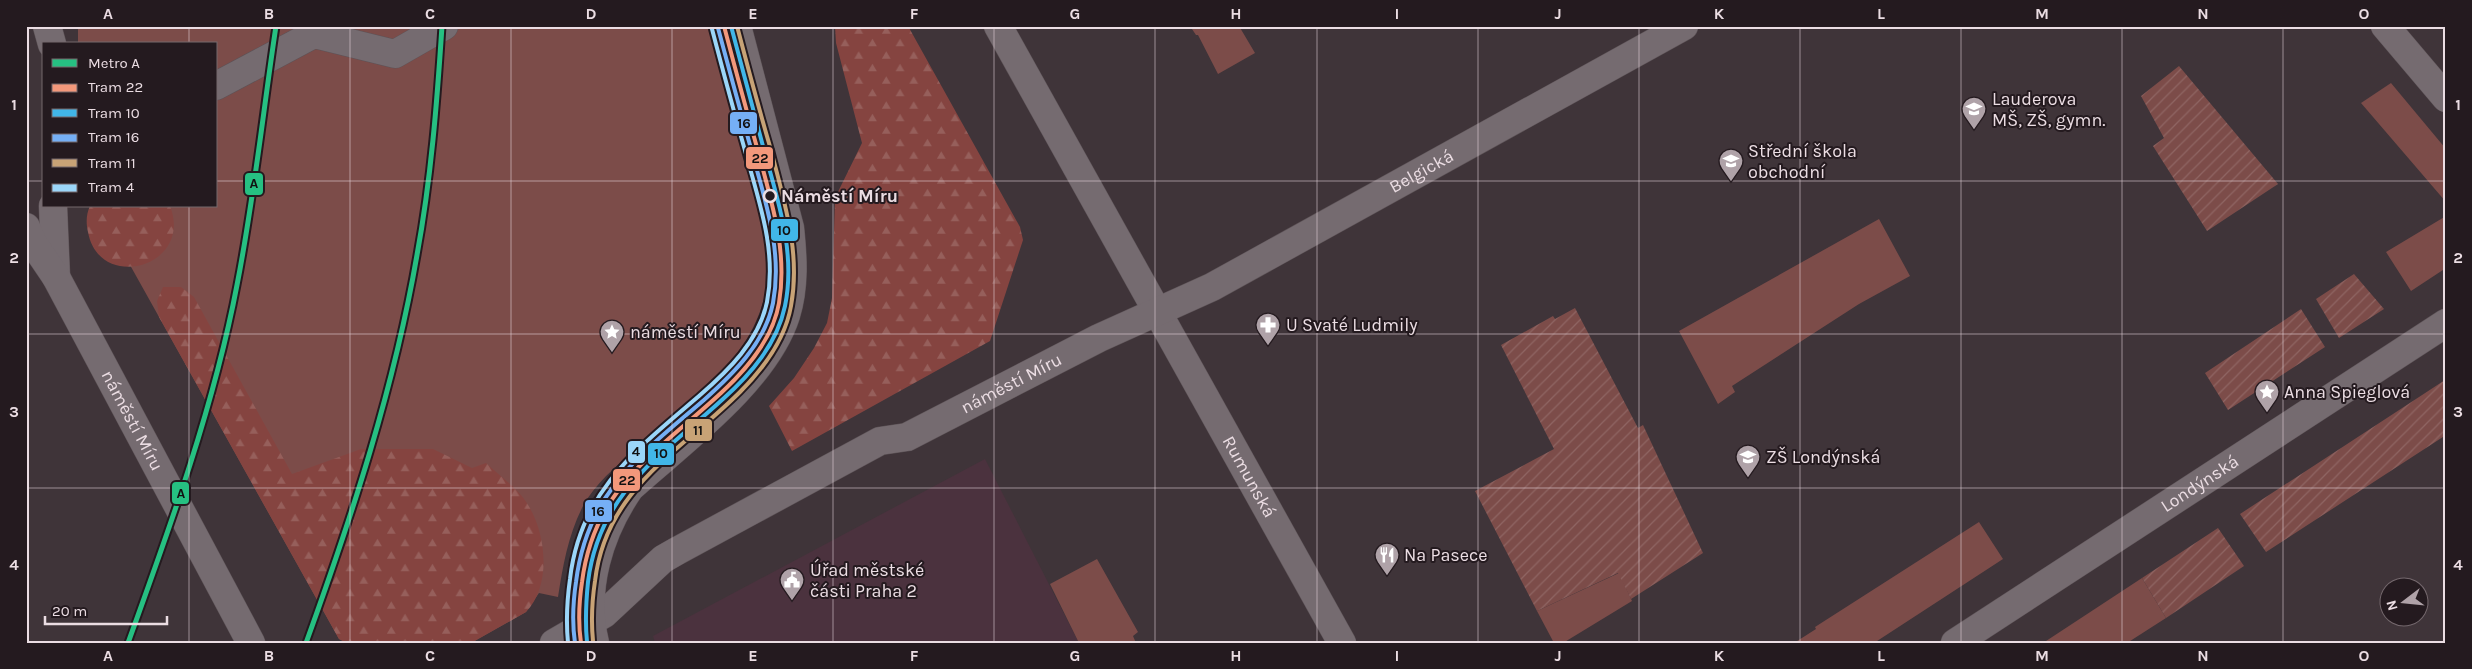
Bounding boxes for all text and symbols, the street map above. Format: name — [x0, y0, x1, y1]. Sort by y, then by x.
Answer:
text: A — [103, 4, 113, 23]
text: B — [264, 4, 274, 23]
text: C — [425, 4, 435, 23]
text: D — [586, 4, 597, 23]
text: E — [748, 4, 758, 23]
text: F — [910, 4, 919, 23]
text: G — [1070, 4, 1080, 23]
text: H — [1230, 4, 1242, 23]
text: I — [1395, 4, 1399, 23]
text: J — [1554, 4, 1562, 23]
text: K — [1714, 4, 1725, 23]
text: L — [1877, 4, 1885, 23]
text: M — [2035, 4, 2049, 23]
text: N — [2197, 4, 2209, 23]
text: O — [2359, 4, 2370, 23]
legend — [42, 42, 218, 208]
text: Metro A — [88, 54, 140, 72]
text: Tram 22 — [88, 78, 143, 96]
place label: Lauderova MŠ, ZŠ, gymn. — [1992, 88, 2105, 131]
text: 1 — [11, 95, 17, 114]
text: 1 — [2455, 95, 2461, 114]
school or university icon: Lauderova MŠ, ZŠ, gymn. — [1961, 96, 1987, 130]
text: Tram 10 — [88, 104, 140, 122]
line badge: 16 — [729, 111, 758, 135]
text: 16 — [737, 115, 751, 132]
text: Tram 16 — [88, 128, 139, 146]
place label: Střední škola obchodní — [1748, 140, 1857, 183]
street label: Belgická — [1385, 145, 1457, 198]
line badge: 22 — [745, 146, 774, 170]
school or university icon: Střední škola obchodní — [1718, 148, 1744, 182]
text: 22 — [752, 150, 768, 167]
text: Tram 11 — [88, 154, 136, 172]
line badge: A — [244, 172, 264, 196]
text: A — [250, 175, 259, 192]
text: Tram 4 — [88, 178, 135, 196]
place label: Náměstí Míru — [781, 185, 898, 207]
marker: Náměstí Míru — [763, 189, 777, 203]
line badge: 10 — [770, 218, 799, 242]
text: 10 — [777, 222, 791, 239]
text: 2 — [9, 248, 19, 267]
text: 2 — [2453, 248, 2463, 267]
pharmacy icon: U Svaté Ludmily — [1255, 312, 1281, 346]
place label: U Svaté Ludmily — [1286, 314, 1418, 336]
place icon: náměstí Míru — [599, 319, 625, 353]
place label: náměstí Míru — [630, 321, 741, 343]
street label: náměstí Míru — [957, 348, 1065, 418]
street label: náměstí Míru — [97, 366, 168, 474]
place icon: Anna Spieglová — [2254, 379, 2280, 413]
place label: Anna Spieglová — [2284, 381, 2410, 403]
text: 3 — [9, 402, 19, 421]
text: 3 — [2453, 402, 2463, 421]
line badge: 11 — [684, 418, 713, 442]
text: 11 — [693, 422, 703, 439]
street label: Rumunská — [1218, 432, 1281, 521]
line badge: 4 — [627, 440, 646, 464]
line badge: 10 — [647, 442, 675, 466]
text: 4 — [632, 443, 641, 460]
school or university icon: ZŠ Londýnská — [1735, 444, 1761, 478]
text: 10 — [654, 445, 668, 462]
place label: ZŠ Londýnská — [1766, 446, 1880, 468]
street label: Londýnská — [2157, 450, 2243, 517]
line badge: 22 — [612, 468, 641, 492]
text: 22 — [619, 472, 635, 489]
line badge: A — [171, 481, 190, 505]
text: A — [177, 485, 186, 502]
line badge: 16 — [584, 499, 613, 523]
text: 16 — [591, 503, 605, 520]
restaurant icon: Na Pasece — [1374, 542, 1400, 576]
place label: Na Pasece — [1404, 544, 1488, 566]
text: 4 — [9, 555, 19, 574]
text: 4 — [2453, 555, 2463, 574]
place label: Úřad městské části Praha 2 — [810, 558, 924, 602]
public building icon: Úřad městské části Praha 2 — [779, 567, 805, 601]
north arrow — [2380, 576, 2430, 626]
scale bar — [45, 594, 168, 626]
text: N — [2382, 598, 2402, 613]
text: 20 m — [52, 602, 87, 620]
text: A — [103, 646, 113, 665]
text: B — [264, 646, 274, 665]
text: C — [425, 646, 435, 665]
text: D — [586, 646, 597, 665]
text: E — [748, 646, 758, 665]
text: F — [910, 646, 919, 665]
text: G — [1070, 646, 1080, 665]
text: H — [1230, 646, 1242, 665]
text: I — [1395, 646, 1399, 665]
text: J — [1554, 646, 1562, 665]
text: K — [1714, 646, 1725, 665]
text: L — [1877, 646, 1885, 665]
text: M — [2035, 646, 2049, 665]
text: N — [2197, 646, 2209, 665]
text: O — [2359, 646, 2370, 665]

